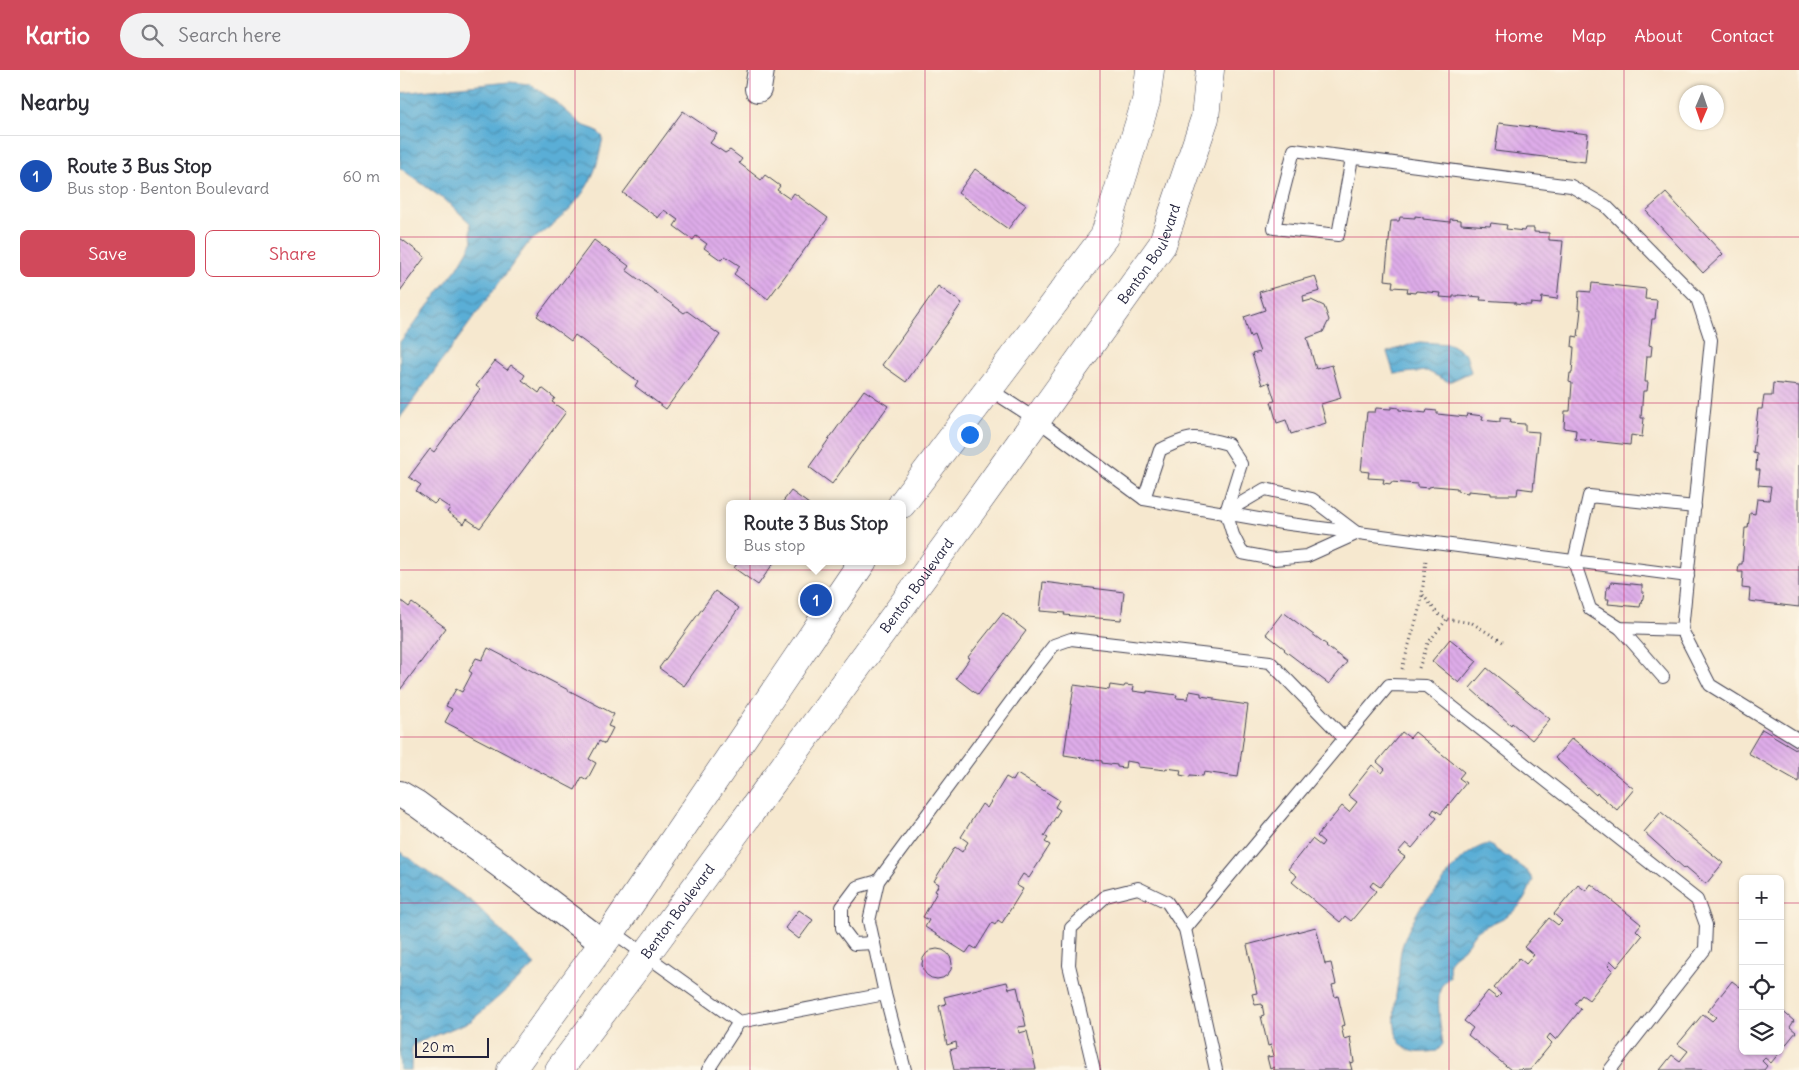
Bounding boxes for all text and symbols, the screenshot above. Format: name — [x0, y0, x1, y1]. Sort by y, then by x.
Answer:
search box — [120, 13, 470, 58]
text: Kartio — [25, 20, 90, 50]
icon: search — [138, 21, 166, 49]
text: Search here — [178, 23, 281, 47]
text: Home — [1495, 24, 1543, 47]
text: Map — [1571, 24, 1606, 47]
text: About — [1634, 24, 1682, 47]
text: Contact — [1710, 24, 1774, 47]
north arrow — [1679, 85, 1724, 130]
text: Nearby — [20, 89, 90, 116]
text: Route 3 Bus Stop — [67, 154, 212, 178]
text: 1 — [33, 166, 39, 186]
text: 60 m — [342, 166, 380, 186]
text: Bus stop · Benton Boulevard — [67, 178, 269, 198]
street label: Benton Boulevard — [1114, 202, 1184, 308]
button: Save — [20, 230, 195, 277]
button: Share — [205, 230, 380, 277]
your location — [957, 422, 983, 448]
popup — [726, 500, 906, 565]
text: Route 3 Bus Stop — [744, 511, 888, 535]
text: Bus stop — [744, 535, 805, 555]
street label: Benton Boulevard — [876, 535, 957, 637]
pin: 1 — [800, 581, 832, 619]
street label: Benton Boulevard — [637, 861, 718, 962]
map controls — [1739, 875, 1784, 1055]
button: + — [1739, 875, 1784, 920]
button: − — [1739, 920, 1784, 965]
button: locate — [1739, 965, 1784, 1010]
button: layers — [1739, 1010, 1784, 1055]
scale bar — [415, 1035, 489, 1058]
text: 20 m — [422, 1038, 455, 1056]

